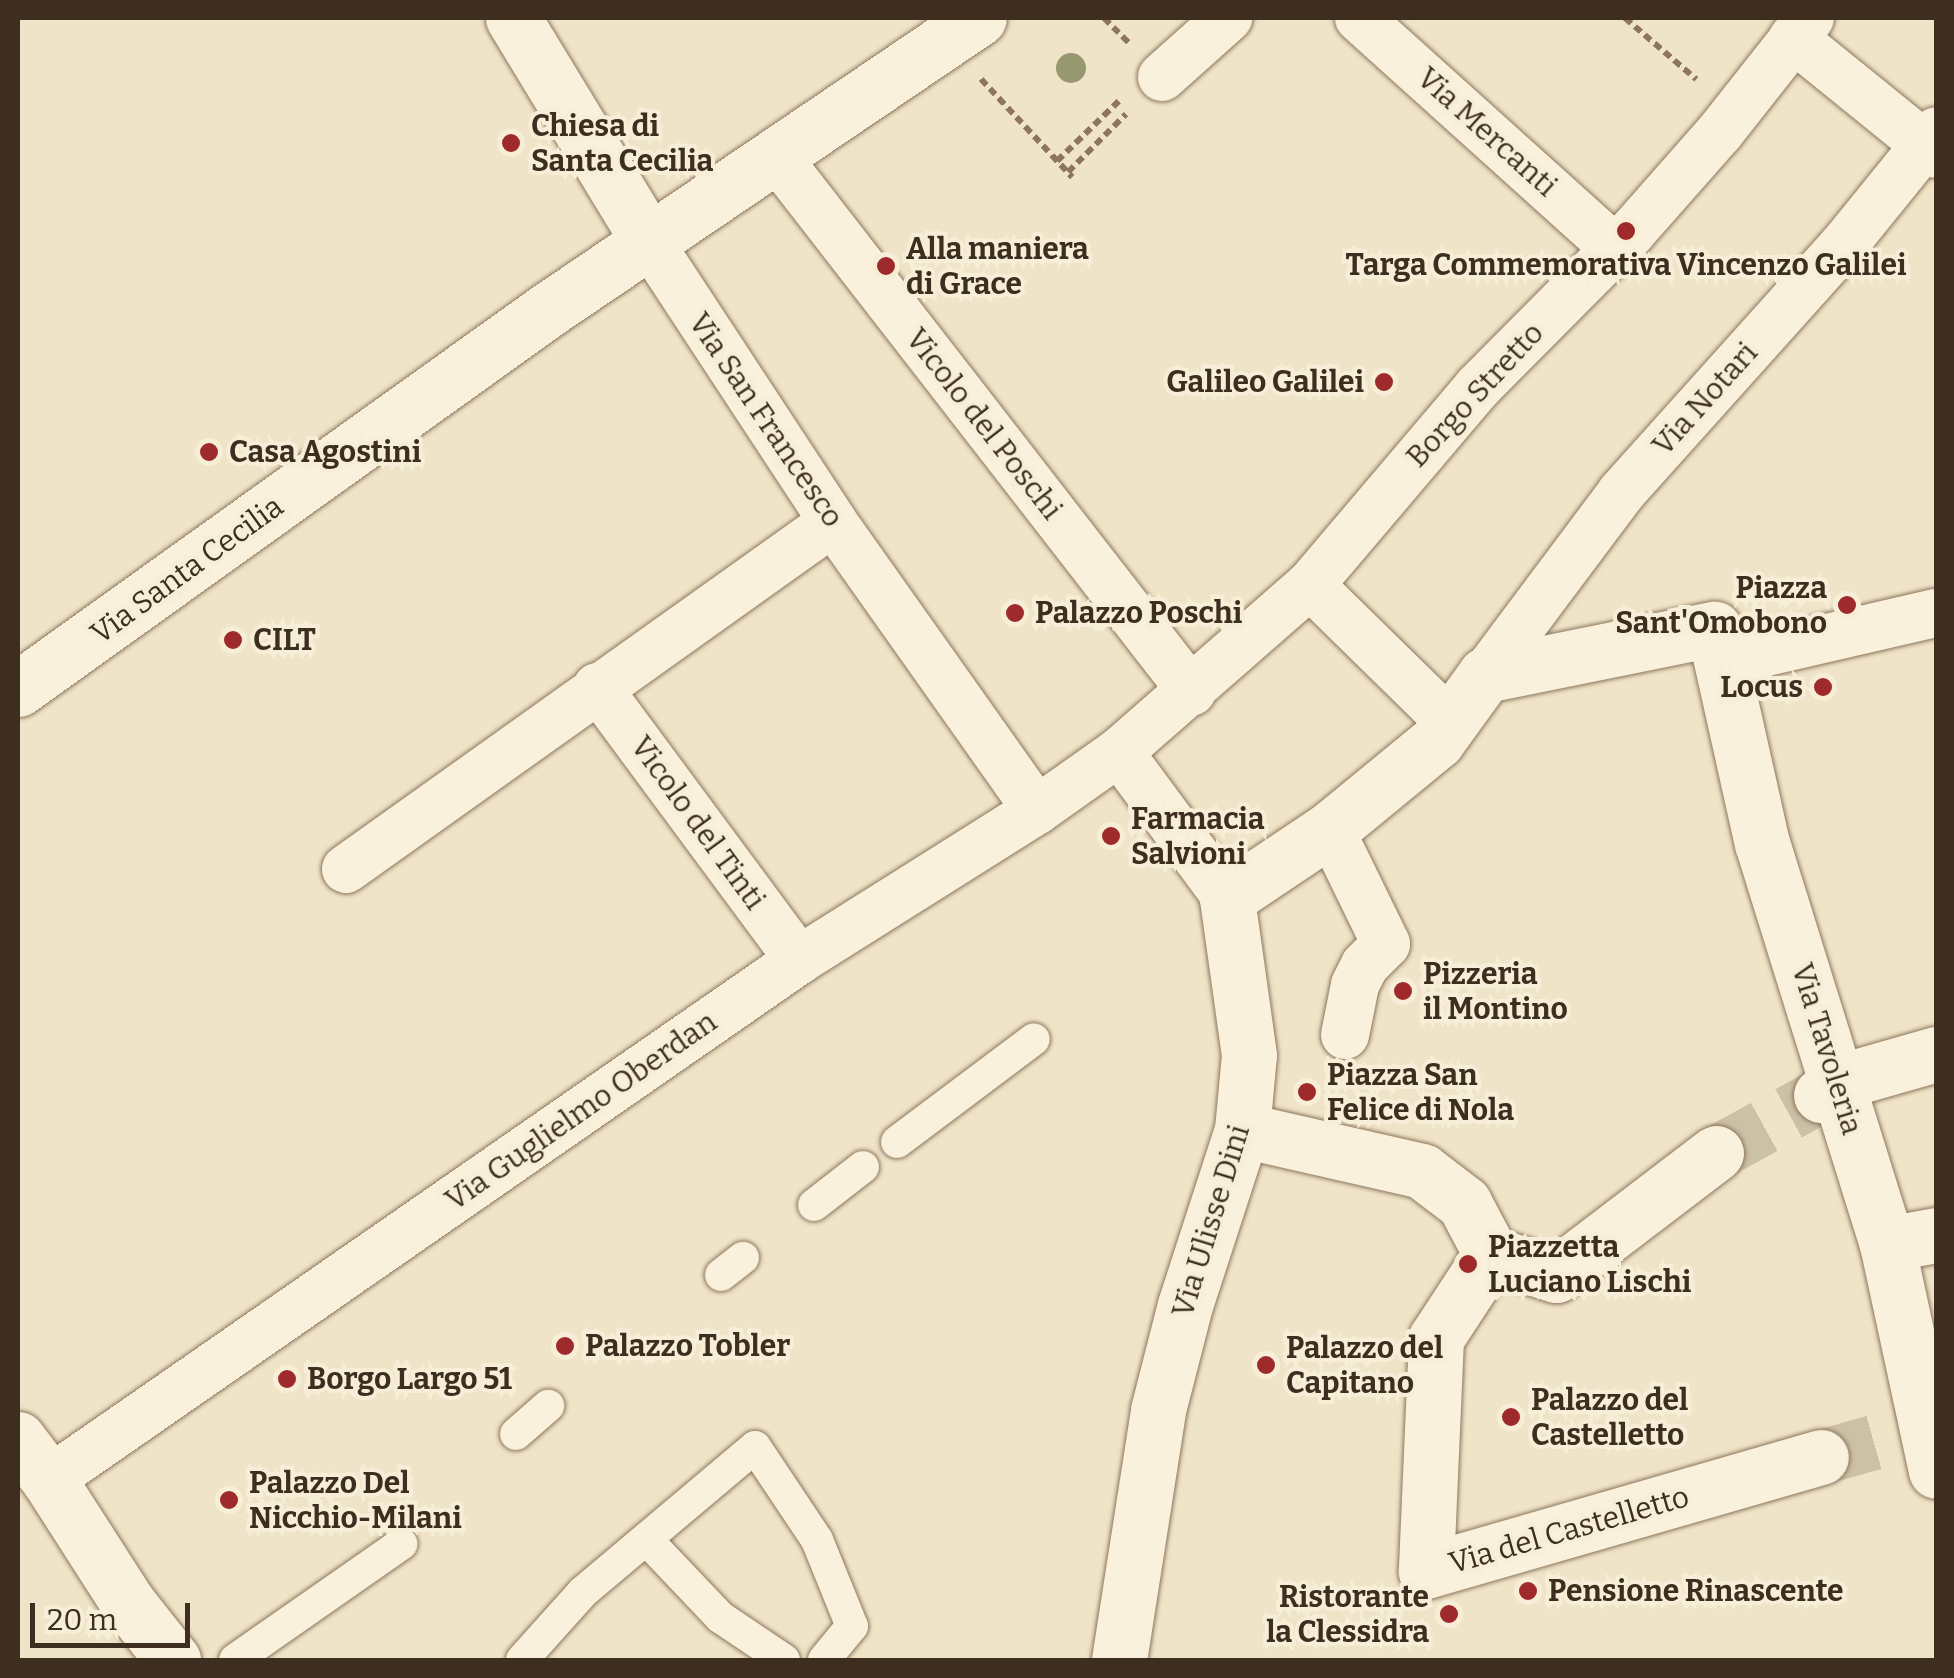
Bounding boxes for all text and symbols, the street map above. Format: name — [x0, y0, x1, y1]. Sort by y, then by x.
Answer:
street label: Via Mercanti — [1410, 60, 1564, 204]
place label: Chiesa di Santa Cecilia — [531, 108, 713, 178]
marker: Chiesa di Santa Cecilia — [500, 132, 522, 154]
marker: Targa Commemorativa Vincenzo Galilei — [1615, 220, 1637, 242]
place label: Alla maniera di Grace — [906, 231, 1089, 302]
place label: Targa Commemorativa Vincenzo Galilei — [1346, 247, 1906, 283]
marker: Alla maniera di Grace — [875, 255, 897, 277]
street label: Via San Francesco — [681, 306, 851, 534]
street label: Borgo Stretto — [1399, 315, 1551, 475]
street label: Vicolo del Poschi — [898, 321, 1070, 527]
street label: Via Notari — [1645, 335, 1765, 463]
place label: Galileo Galilei — [1166, 364, 1364, 400]
marker: Galileo Galilei — [1373, 371, 1395, 393]
place label: Casa Agostini — [229, 434, 421, 470]
marker: Casa Agostini — [198, 441, 220, 463]
street label: Via Santa Cecilia — [84, 488, 290, 652]
place label: Piazza Sant'Omobono — [1615, 570, 1827, 640]
marker: Piazza Sant'Omobono — [1836, 594, 1858, 616]
place label: Palazzo Poschi — [1035, 595, 1242, 631]
marker: Palazzo Poschi — [1004, 602, 1026, 624]
place label: CILT — [253, 622, 316, 658]
marker: CILT — [222, 629, 244, 651]
place label: Locus — [1720, 669, 1803, 705]
marker: Locus — [1812, 676, 1834, 698]
street label: Vicolo del Tinti — [623, 729, 773, 917]
place label: Farmacia Salvioni — [1131, 801, 1264, 872]
marker: Farmacia Salvioni — [1100, 825, 1122, 847]
place label: Pizzeria il Montino — [1423, 956, 1568, 1026]
street label: Via Tavoleria — [1784, 959, 1870, 1139]
marker: Pizzeria il Montino — [1392, 980, 1414, 1002]
street label: Via Guglielmo Oberdan — [438, 1004, 724, 1218]
place label: Piazza San Felice di Nola — [1327, 1057, 1514, 1128]
marker: Piazza San Felice di Nola — [1296, 1081, 1318, 1103]
street label: Via Ulisse Dini — [1165, 1120, 1257, 1322]
place label: Piazzetta Luciano Lischi — [1488, 1229, 1691, 1300]
marker: Piazzetta Luciano Lischi — [1457, 1253, 1479, 1275]
place label: Palazzo Tobler — [585, 1328, 790, 1364]
place label: Palazzo del Capitano — [1286, 1330, 1443, 1400]
marker: Palazzo Tobler — [554, 1335, 576, 1357]
marker: Palazzo del Capitano — [1255, 1354, 1277, 1376]
place label: Borgo Largo 51 — [307, 1361, 512, 1397]
marker: Borgo Largo 51 — [276, 1368, 298, 1390]
place label: Palazzo del Castelletto — [1531, 1382, 1688, 1452]
marker: Palazzo del Castelletto — [1500, 1406, 1522, 1428]
place label: Palazzo Del Nicchio-Milani — [249, 1465, 462, 1536]
street label: Via del Castelletto — [1445, 1479, 1693, 1581]
marker: Palazzo Del Nicchio-Milani — [218, 1489, 240, 1511]
place label: Pensione Rinascente — [1548, 1573, 1844, 1609]
place label: Ristorante la Clessidra — [1266, 1579, 1429, 1650]
marker: Pensione Rinascente — [1517, 1580, 1539, 1602]
scale bar — [35, 1583, 195, 1645]
text: 20 m — [47, 1602, 117, 1638]
marker: Ristorante la Clessidra — [1438, 1603, 1460, 1625]

